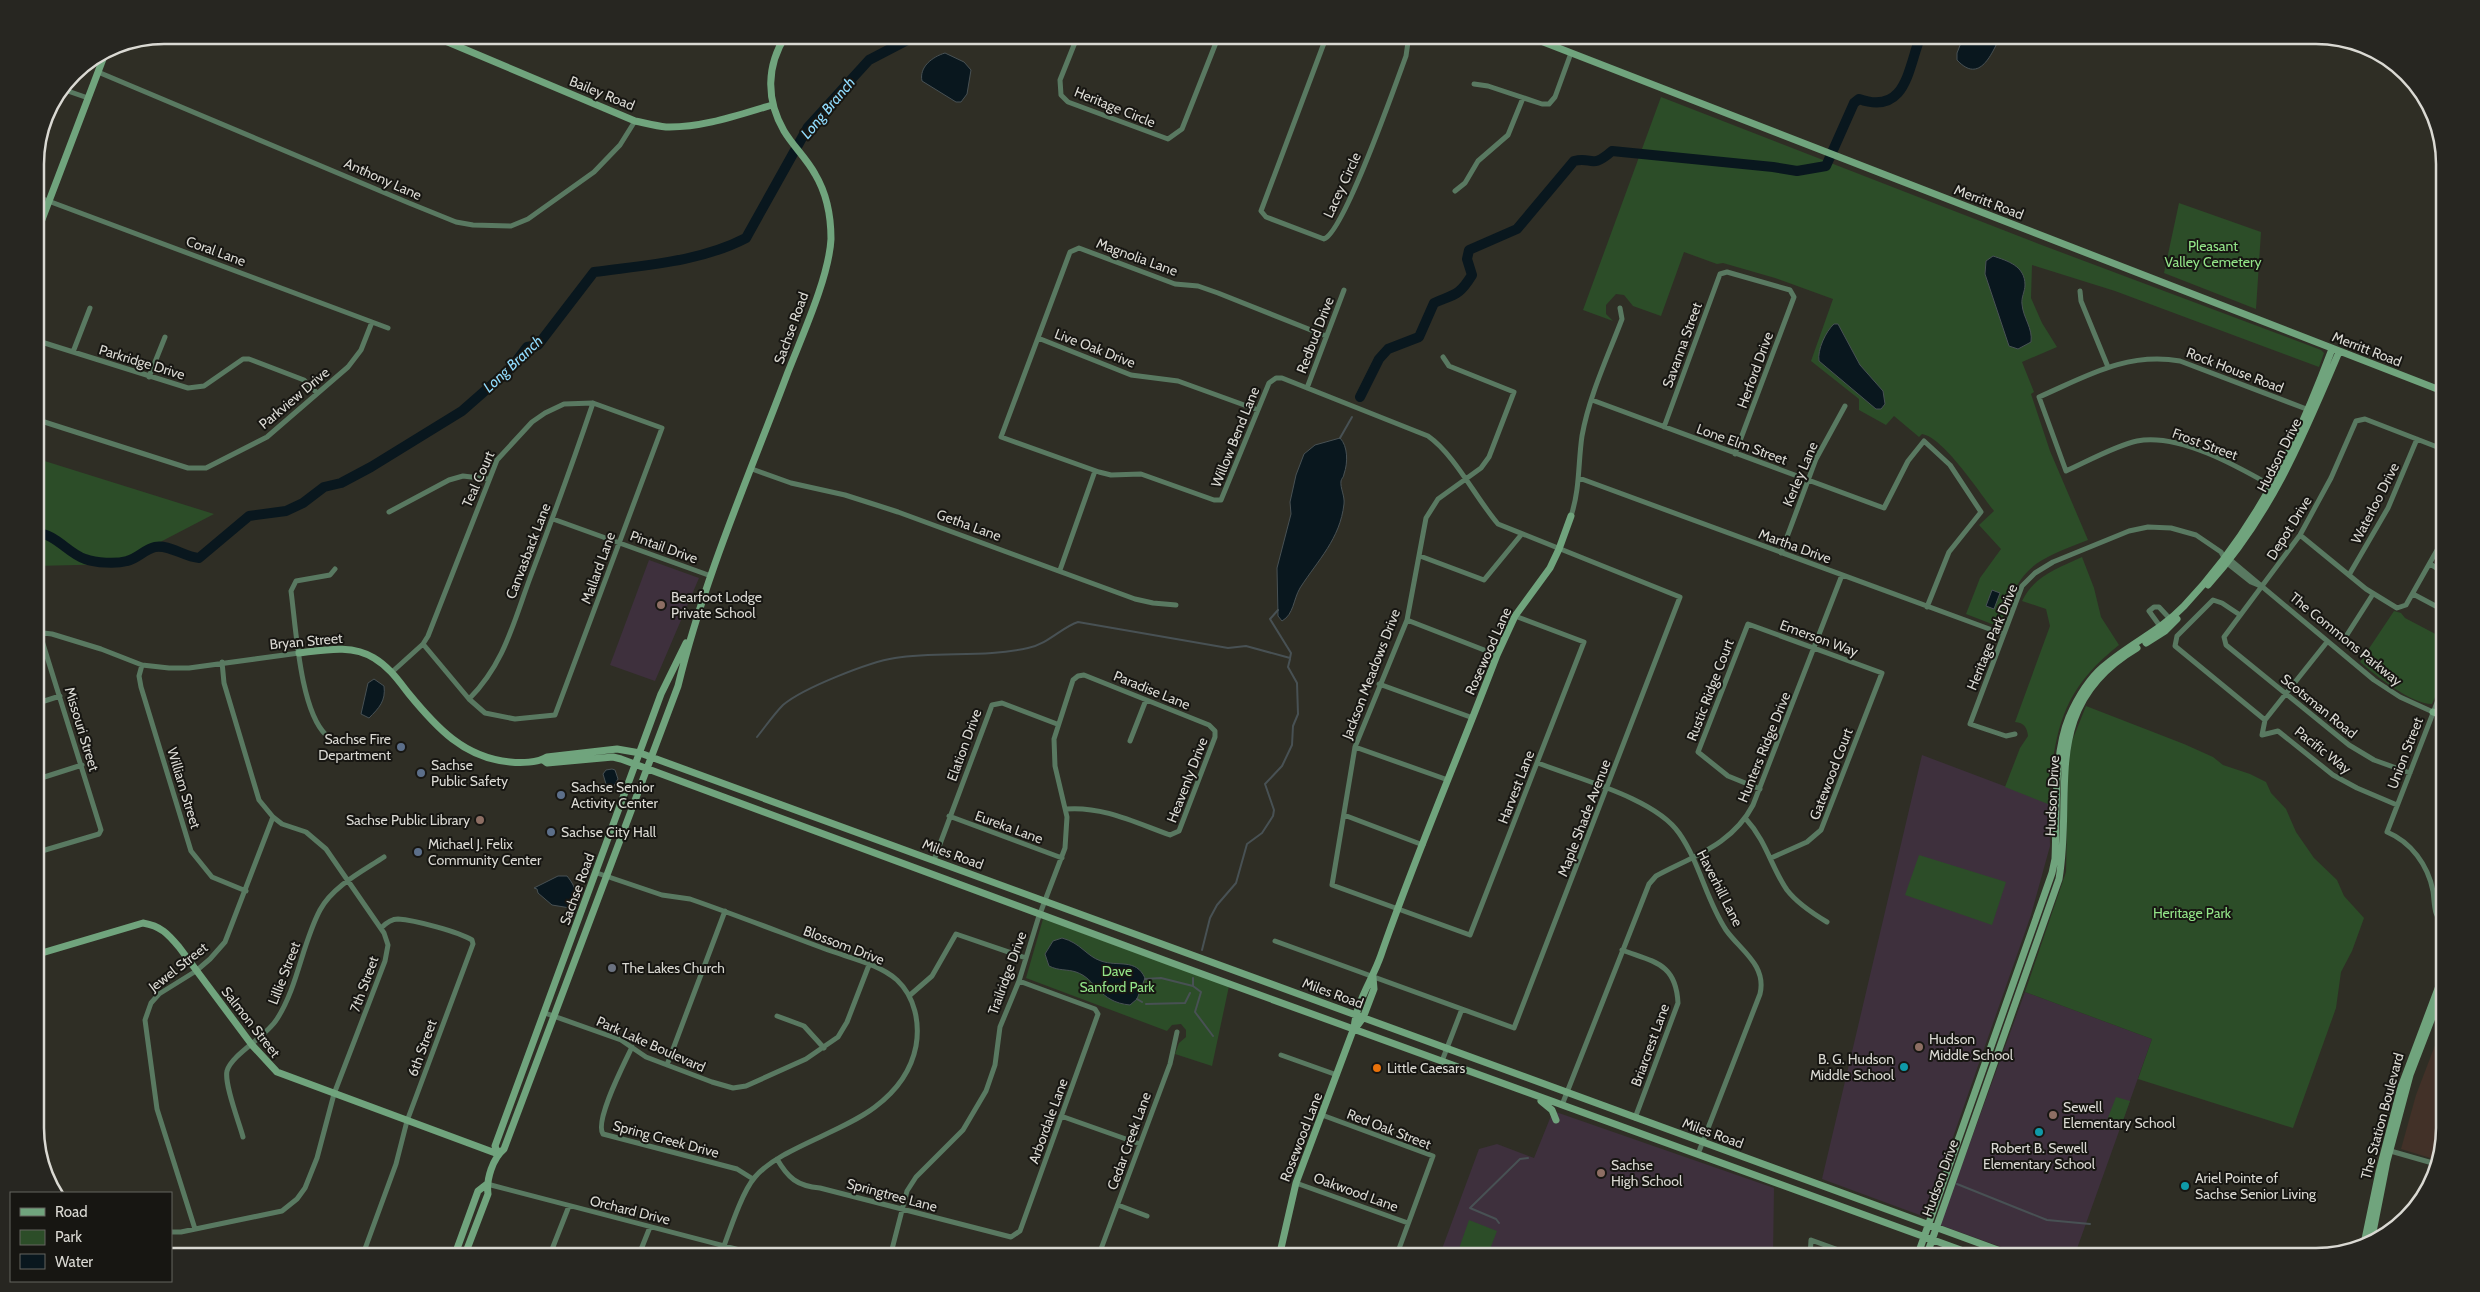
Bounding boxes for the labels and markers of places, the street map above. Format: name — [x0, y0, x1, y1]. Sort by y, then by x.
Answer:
place label: Bearfoot Lodge Private School — [671, 588, 762, 622]
marker: Bearfoot Lodge Private School — [655, 599, 667, 611]
place label: Sachse Fire Department — [318, 730, 391, 764]
marker: Sachse Fire Department — [395, 741, 407, 753]
place label: Sachse Public Safety — [431, 756, 508, 790]
marker: Sachse Public Safety — [415, 767, 427, 779]
place label: Sachse Senior Activity Center — [571, 778, 658, 812]
marker: Sachse Senior Activity Center — [555, 789, 567, 801]
place label: Sachse Public Library — [346, 811, 470, 829]
marker: Sachse Public Library — [474, 814, 486, 826]
place label: Sachse City Hall — [561, 823, 657, 841]
marker: Sachse City Hall — [545, 826, 557, 838]
place label: Michael J. Felix Community Center — [428, 835, 542, 869]
marker: Michael J. Felix Community Center — [412, 846, 424, 858]
place label: The Lakes Church — [622, 959, 725, 977]
marker: The Lakes Church — [606, 962, 618, 974]
place label: Hudson Middle School — [1929, 1030, 2014, 1064]
marker: Hudson Middle School — [1913, 1041, 1925, 1053]
place label: B. G. Hudson Middle School — [1810, 1050, 1895, 1084]
place label: Little Caesars — [1387, 1059, 1465, 1077]
marker: B. G. Hudson Middle School — [1898, 1061, 1910, 1073]
marker: Little Caesars — [1371, 1062, 1383, 1074]
place label: Sewell Elementary School — [2063, 1098, 2176, 1132]
marker: Sewell Elementary School — [2047, 1109, 2059, 1121]
marker: Robert B. Sewell Elementary School — [2033, 1126, 2045, 1138]
place label: Robert B. Sewell Elementary School — [1983, 1139, 2096, 1173]
place label: Sachse High School — [1611, 1156, 1683, 1190]
marker: Sachse High School — [1595, 1167, 1607, 1179]
place label: Ariel Pointe of Sachse Senior Living — [2195, 1169, 2317, 1203]
marker: Ariel Pointe of Sachse Senior Living — [2179, 1180, 2191, 1192]

